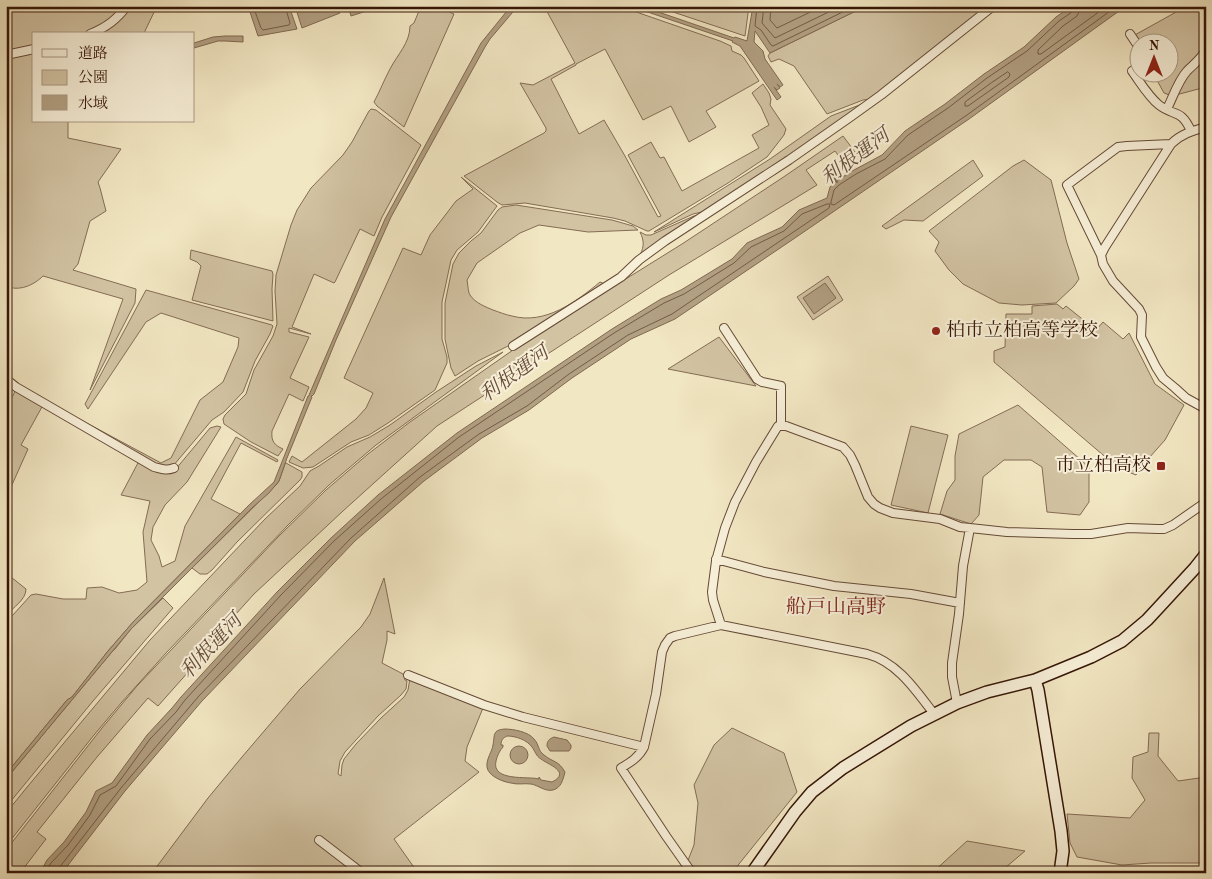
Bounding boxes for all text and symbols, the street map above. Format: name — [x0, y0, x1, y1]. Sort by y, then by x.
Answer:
legend — [32, 32, 195, 122]
north arrow — [1130, 32, 1180, 82]
text: N — [1149, 39, 1160, 53]
text: 道路 — [78, 45, 108, 62]
text: 公園 — [78, 69, 108, 86]
text: 水域 — [78, 95, 108, 112]
water label: 利根運河 — [817, 123, 896, 190]
place label: 柏市立柏高等学校 — [946, 320, 1098, 341]
marker: 柏市立柏高等学校 — [930, 325, 942, 337]
water label: 利根運河 — [476, 340, 556, 407]
place label: 市立柏高校 — [1056, 455, 1151, 476]
marker: 市立柏高校 — [1155, 460, 1167, 472]
district label: 船戸山高野 — [786, 596, 886, 618]
water label: 利根運河 — [176, 607, 249, 683]

